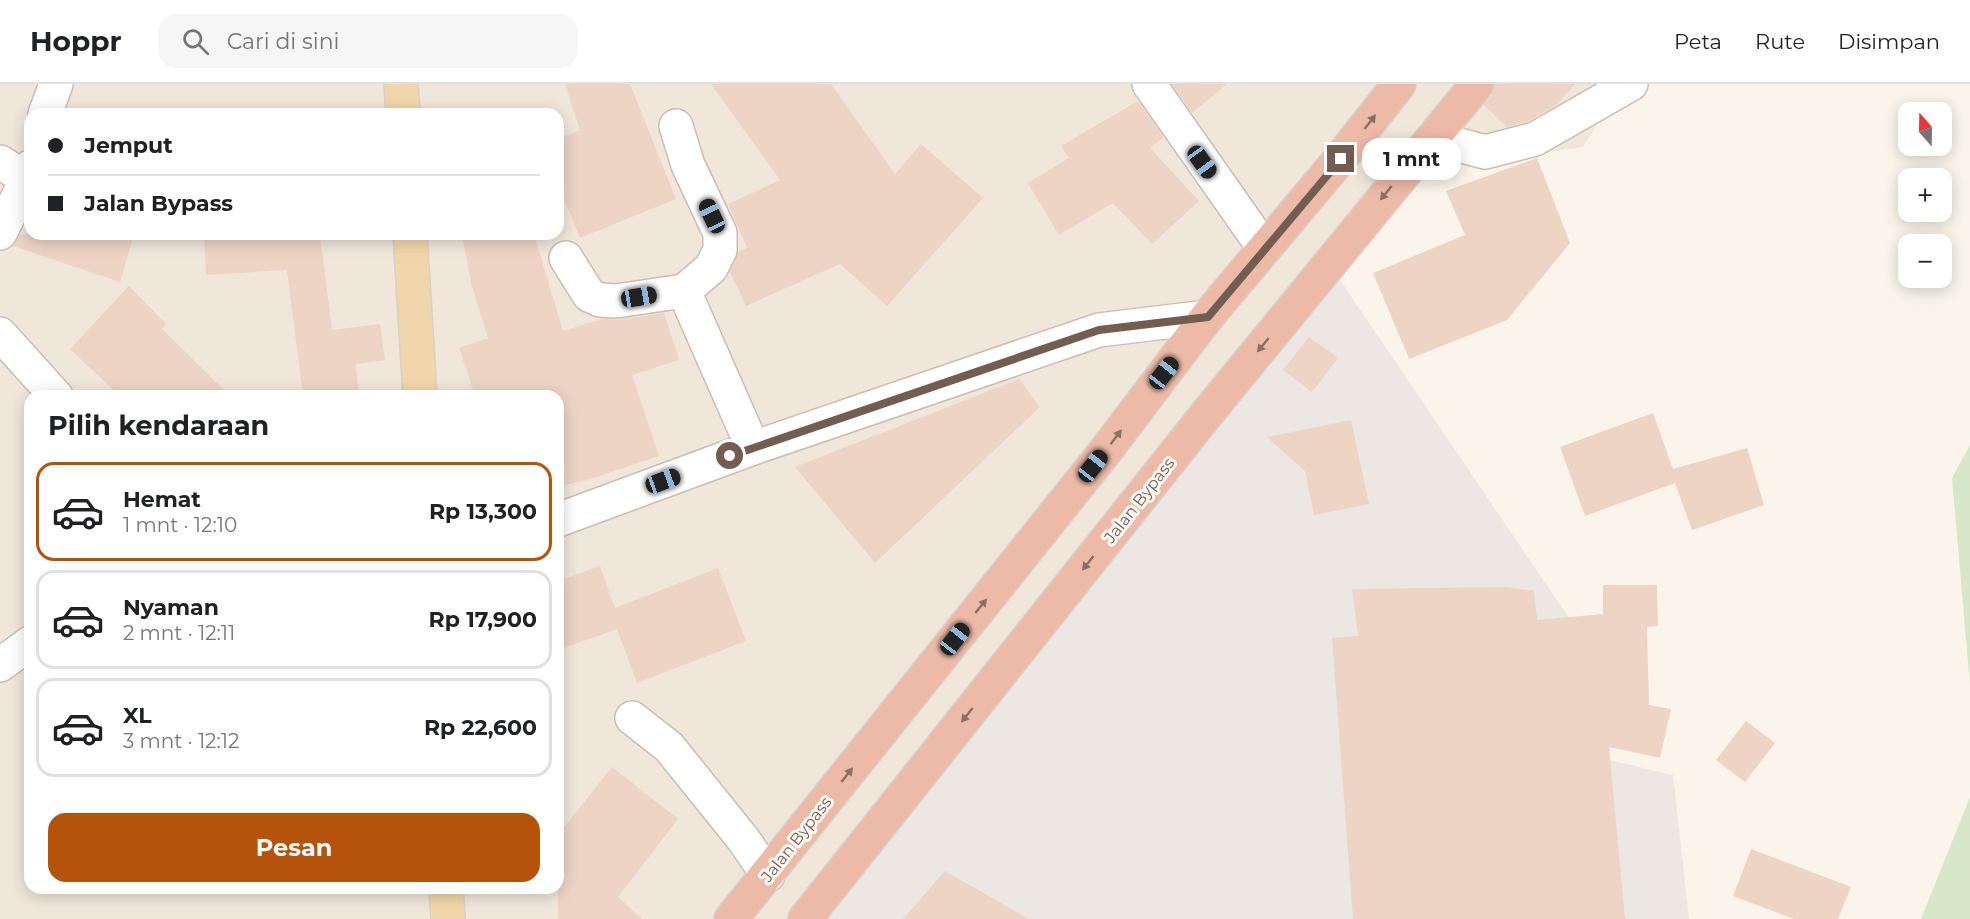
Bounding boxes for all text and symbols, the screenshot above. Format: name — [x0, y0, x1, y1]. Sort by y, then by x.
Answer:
search box — [158, 14, 578, 68]
text: Hoppr — [30, 24, 122, 58]
icon: search — [179, 25, 212, 58]
text: Cari di sini — [227, 28, 339, 55]
text: Peta — [1674, 29, 1722, 54]
text: Rute — [1755, 29, 1805, 54]
text: Disimpan — [1838, 29, 1940, 54]
north arrow — [1898, 102, 1952, 156]
map controls — [1898, 102, 1952, 288]
one-way arrow — [1363, 114, 1375, 129]
text: Jemput — [84, 132, 173, 159]
callout: 1 mnt — [1362, 138, 1461, 180]
car — [1184, 142, 1220, 182]
route end — [1327, 145, 1354, 172]
text: 1 mnt — [1383, 147, 1440, 171]
button: + — [1898, 168, 1952, 222]
one-way arrow — [1380, 186, 1392, 201]
text: Jalan Bypass — [84, 190, 233, 217]
car — [696, 196, 728, 236]
button: − — [1898, 234, 1952, 288]
car — [620, 285, 658, 309]
one-way arrow — [1256, 337, 1269, 353]
car — [1146, 353, 1182, 393]
text: Pilih kendaraan — [48, 409, 269, 442]
one-way arrow — [1110, 429, 1122, 445]
route start — [716, 442, 743, 469]
car — [1075, 446, 1111, 486]
street label: Jalan Bypass — [1100, 454, 1179, 547]
car — [643, 466, 683, 496]
icon: car — [51, 485, 105, 539]
text: Hemat — [123, 486, 201, 513]
text: Rp 13,300 — [429, 498, 537, 525]
text: 1 mnt · 12:10 — [123, 513, 237, 537]
one-way arrow — [1083, 555, 1095, 570]
icon: car — [51, 593, 105, 647]
text: Nyaman — [123, 594, 219, 621]
one-way arrow — [975, 598, 988, 614]
text: Rp 17,900 — [429, 606, 537, 633]
car — [937, 619, 973, 659]
text: 2 mnt · 12:11 — [123, 621, 235, 645]
icon: car — [51, 701, 105, 755]
text: XL — [123, 702, 152, 729]
one-way arrow — [962, 708, 974, 723]
text: Rp 22,600 — [424, 714, 537, 741]
text: 3 mnt · 12:12 — [123, 729, 239, 753]
one-way arrow — [840, 767, 853, 783]
street label: Jalan Bypass — [757, 793, 836, 886]
button: Pesan — [48, 813, 540, 882]

